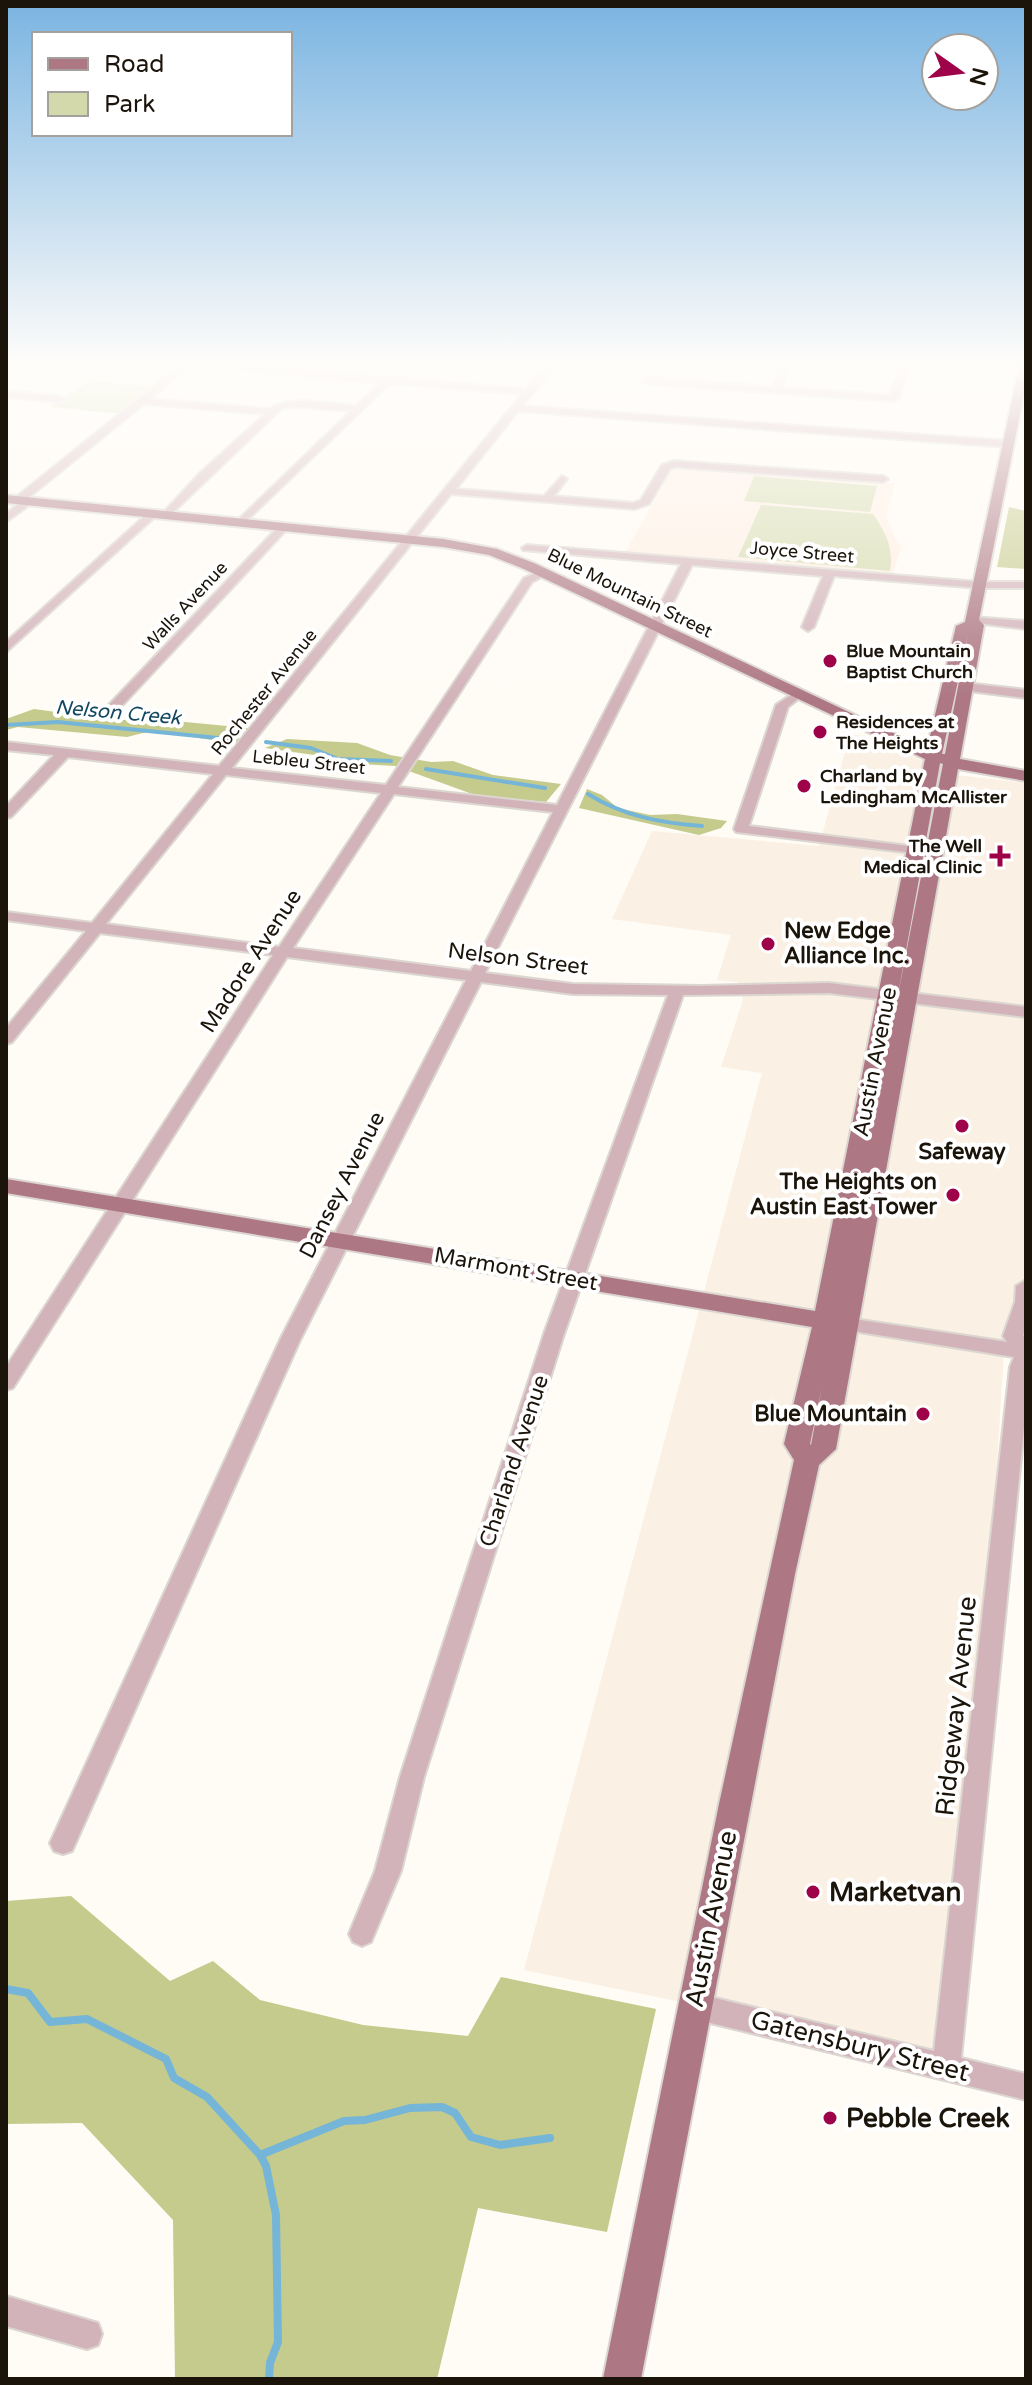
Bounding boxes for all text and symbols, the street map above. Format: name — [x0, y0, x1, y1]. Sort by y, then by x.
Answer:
legend — [32, 32, 292, 136]
north arrow — [920, 32, 1000, 112]
text: Road — [104, 50, 164, 79]
text: N — [964, 65, 993, 88]
text: Park — [104, 90, 155, 119]
street label: Joyce Street — [749, 536, 855, 568]
street label: Blue Mountain Street — [544, 543, 716, 643]
street label: Walls Avenue — [138, 557, 232, 655]
street label: Rochester Avenue — [206, 624, 322, 760]
place label: Blue Mountain Baptist Church — [846, 640, 973, 683]
marker: Blue Mountain Baptist Church — [821, 652, 839, 670]
water label: Nelson Creek — [54, 696, 184, 731]
place label: Residences at The Heights — [835, 711, 955, 754]
marker: Residences at The Heights — [811, 723, 829, 741]
street label: Lebleu Street — [251, 745, 367, 779]
place label: Charland by Ledingham McAllister — [820, 765, 1008, 808]
marker: Charland by Ledingham McAllister — [795, 777, 813, 795]
place label: The Well Medical Clinic — [863, 835, 982, 878]
marker: The Well Medical Clinic — [989, 845, 1011, 867]
street label: Madore Avenue — [195, 884, 307, 1038]
place label: New Edge Alliance Inc. — [784, 918, 909, 969]
marker: New Edge Alliance Inc. — [759, 935, 777, 953]
street label: Nelson Street — [446, 937, 590, 981]
street label: Austin Avenue — [848, 985, 902, 1139]
street label: Dansey Avenue — [294, 1107, 390, 1263]
marker: Safeway — [953, 1117, 971, 1135]
place label: Safeway — [918, 1139, 1006, 1165]
place label: The Heights on Austin East Tower — [750, 1169, 938, 1220]
marker: The Heights on Austin East Tower — [944, 1186, 962, 1204]
street label: Marmont Street — [432, 1242, 600, 1296]
street label: Charland Avenue — [474, 1372, 554, 1550]
place label: Blue Mountain — [754, 1401, 907, 1427]
marker: Blue Mountain — [914, 1405, 932, 1423]
street label: Ridgeway Avenue — [929, 1594, 983, 1818]
street label: Austin Avenue — [679, 1828, 743, 2010]
place label: Marketvan — [829, 1877, 961, 1908]
marker: Marketvan — [804, 1883, 822, 1901]
street label: Gatensbury Street — [748, 2004, 972, 2088]
place label: Pebble Creek — [846, 2103, 1010, 2134]
marker: Pebble Creek — [821, 2109, 839, 2127]

